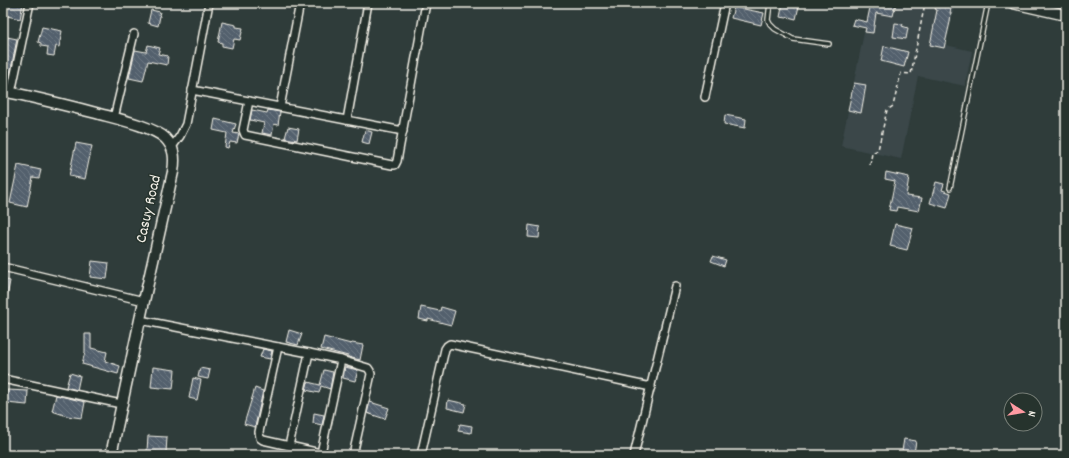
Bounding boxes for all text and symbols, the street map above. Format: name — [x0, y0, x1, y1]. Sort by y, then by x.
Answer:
street label: Casuy Road — [130, 173, 168, 245]
north arrow — [1003, 392, 1043, 432]
text: N — [1022, 409, 1039, 419]

